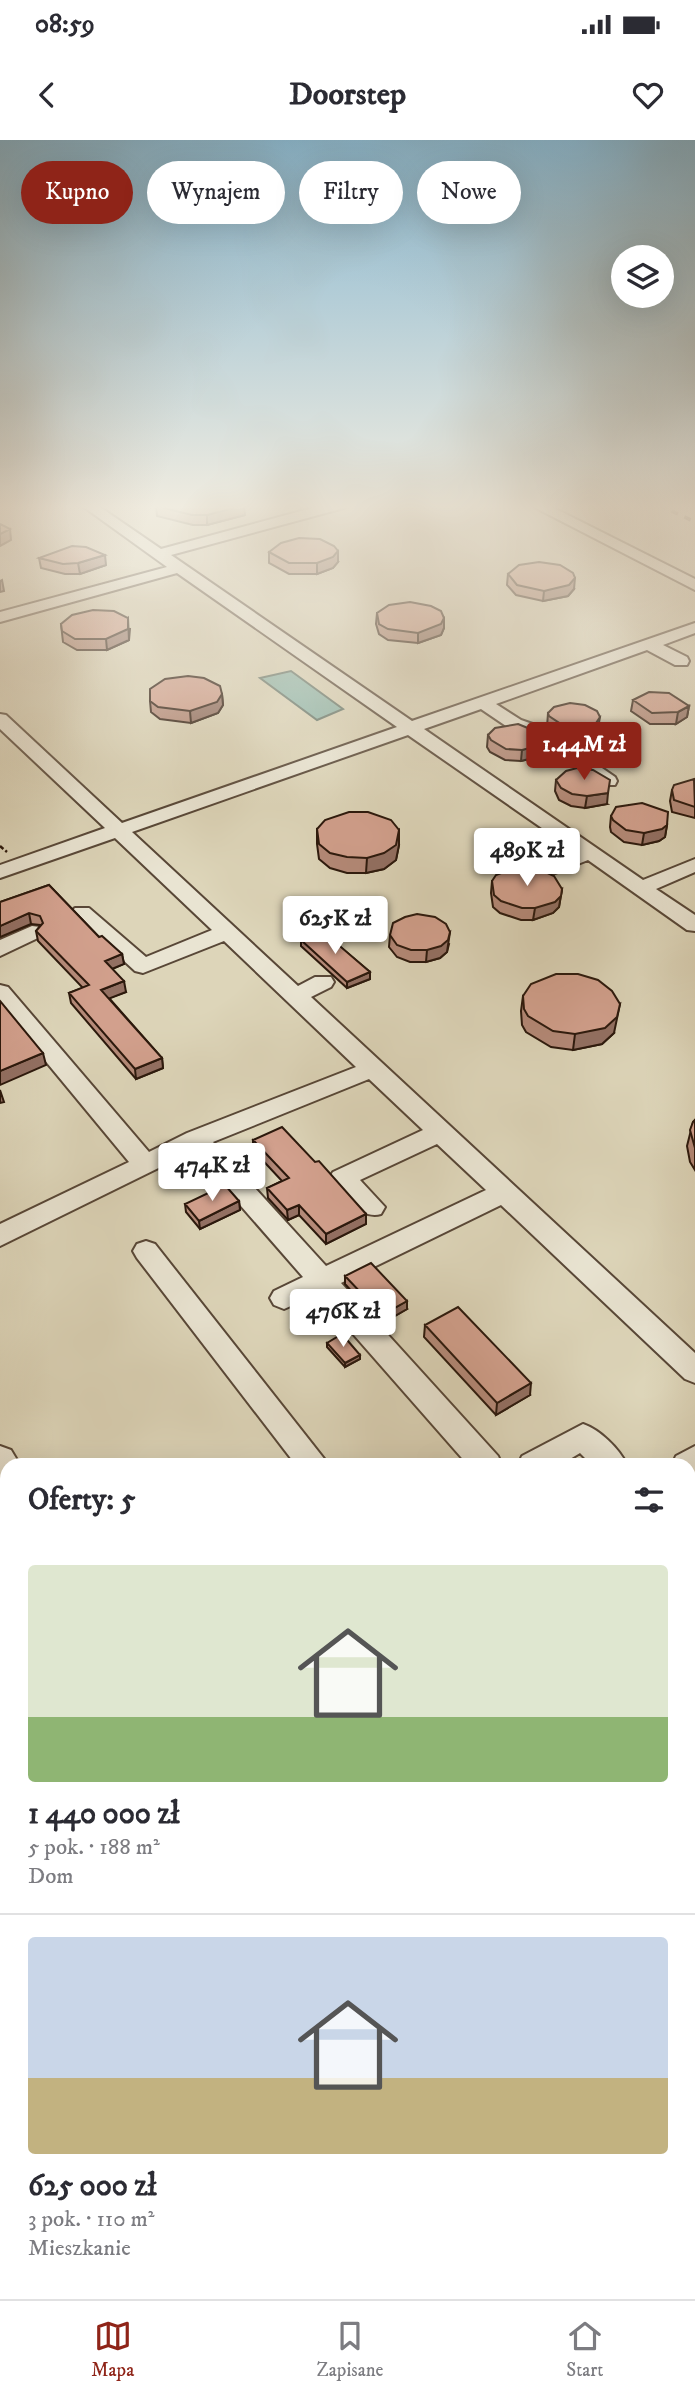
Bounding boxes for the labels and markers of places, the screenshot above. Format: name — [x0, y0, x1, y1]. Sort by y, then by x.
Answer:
pin: 1.44M zł — [512, 722, 656, 782]
pin: 489K zł — [462, 828, 592, 888]
pin: 625K zł — [270, 896, 400, 956]
pin: 474K zł — [147, 1144, 277, 1203]
pin: 476K zł — [278, 1290, 408, 1349]

